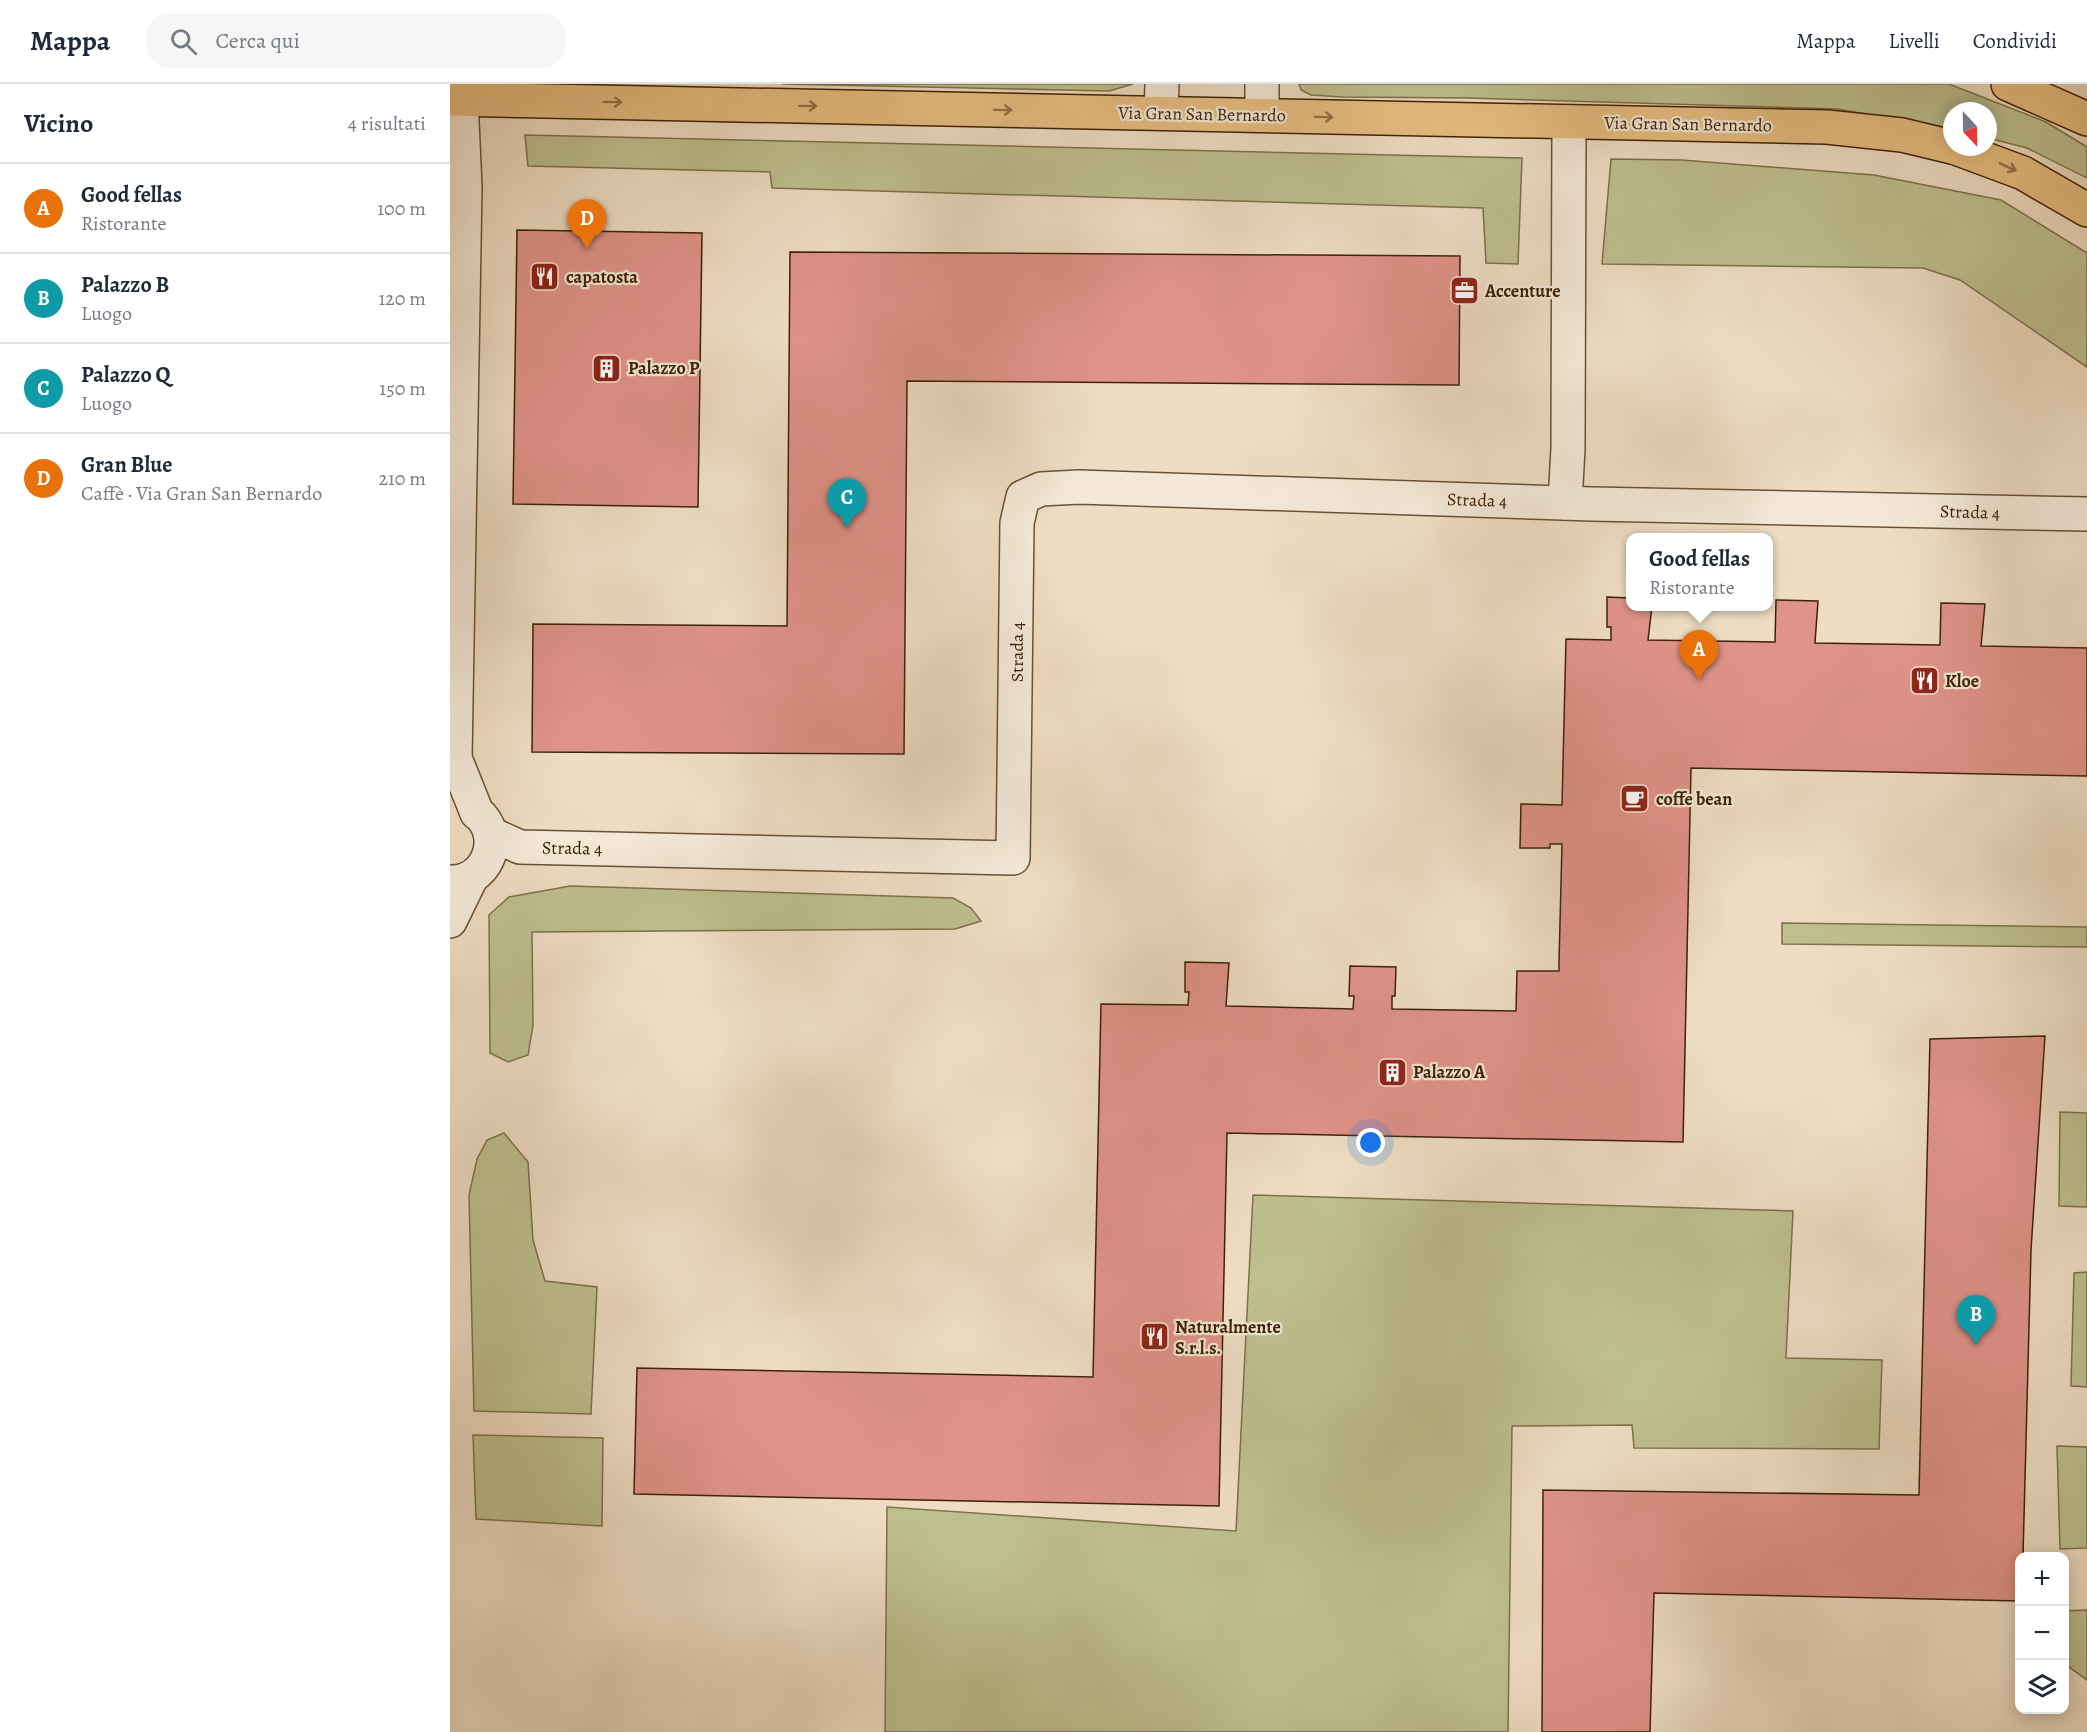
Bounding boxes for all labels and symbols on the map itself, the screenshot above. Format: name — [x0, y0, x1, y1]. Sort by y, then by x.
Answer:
one-way arrow — [603, 97, 623, 108]
one-way arrow — [798, 100, 818, 112]
street label: Via Gran San Bernardo — [1117, 101, 1286, 127]
north arrow — [1943, 102, 1997, 156]
one-way arrow — [993, 104, 1013, 116]
one-way arrow — [1314, 111, 1334, 122]
street label: Via Gran San Bernardo — [1603, 111, 1772, 137]
one-way arrow — [1999, 161, 2017, 173]
pin: D — [568, 200, 606, 249]
restaurant icon: capatosta — [529, 261, 561, 293]
place label: capatosta — [566, 265, 638, 289]
office icon: Accenture — [1448, 275, 1480, 307]
place label: Accenture — [1484, 279, 1561, 303]
building icon: Palazzo P — [591, 352, 623, 384]
place label: Palazzo P — [628, 356, 700, 380]
pin: C — [828, 478, 866, 528]
street label: Strada 4 — [1446, 487, 1508, 513]
street label: Strada 4 — [1939, 499, 2001, 525]
street label: Strada 4 — [1005, 622, 1029, 682]
pin: A — [1680, 630, 1718, 680]
restaurant icon: Kloe — [1908, 665, 1940, 697]
place label: Kloe — [1945, 669, 1979, 693]
cafe icon: coffe bean — [1619, 783, 1651, 815]
place label: coffe bean — [1656, 787, 1732, 811]
street label: Strada 4 — [542, 835, 602, 861]
building icon: Palazzo A — [1376, 1056, 1408, 1088]
place label: Palazzo A — [1413, 1060, 1486, 1084]
your location — [1356, 1128, 1385, 1157]
pin: B — [1956, 1296, 1996, 1345]
place label: Naturalmente S.r.l.s. — [1175, 1315, 1281, 1360]
restaurant icon: Naturalmente S.r.l.s. — [1138, 1321, 1170, 1353]

